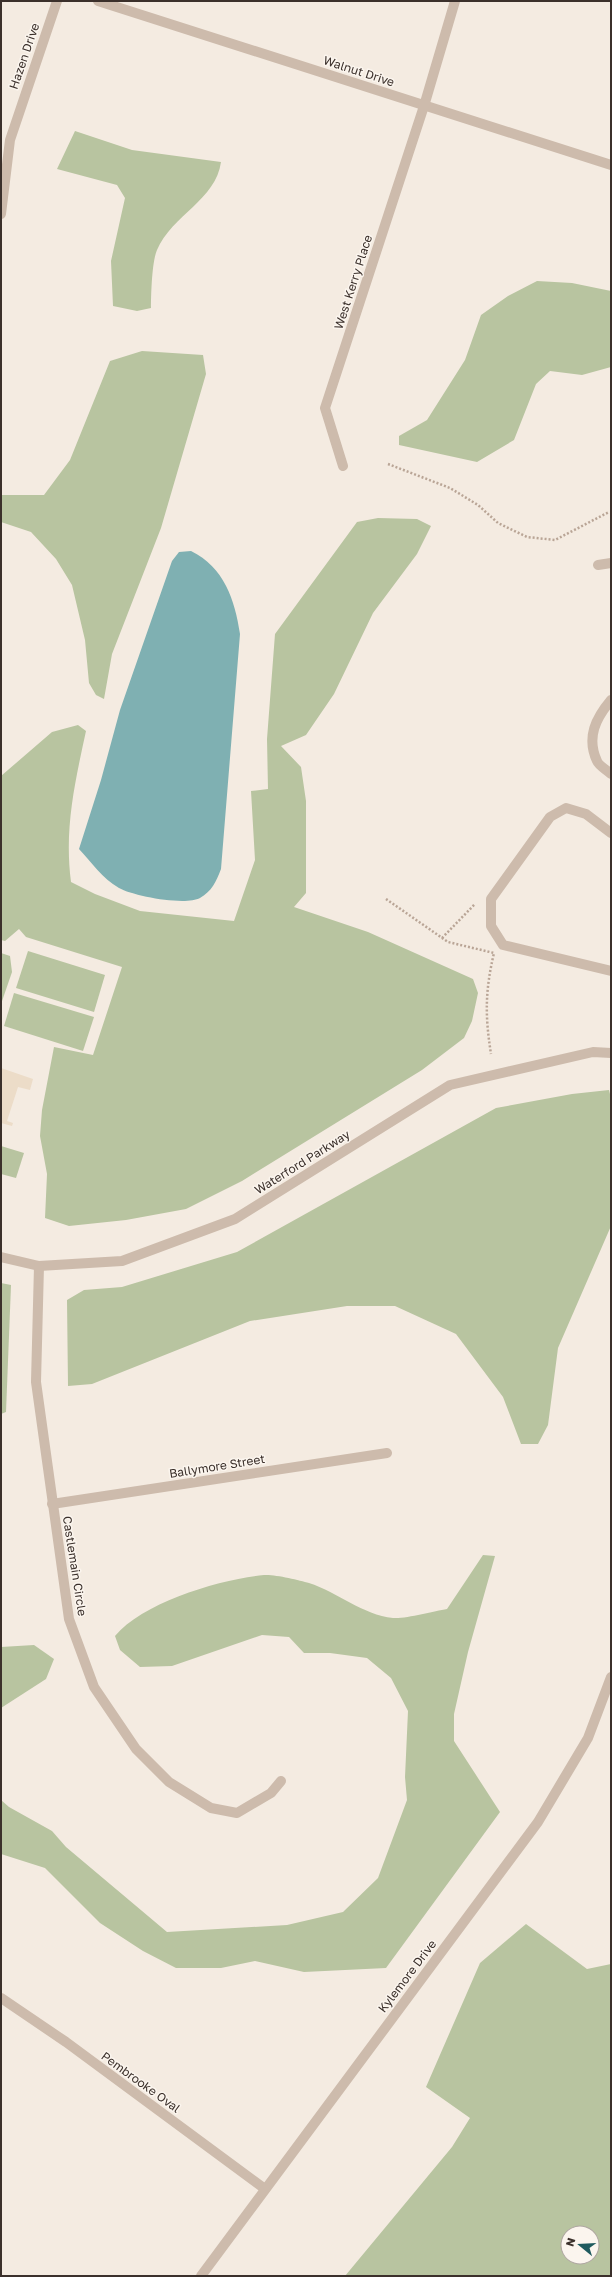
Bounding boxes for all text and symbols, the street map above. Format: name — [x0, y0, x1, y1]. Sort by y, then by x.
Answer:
street label: Hazen Drive — [6, 21, 42, 91]
street label: Walnut Drive — [322, 52, 396, 90]
street label: West Kerry Place — [331, 233, 375, 331]
street label: Waterford Parkway — [252, 1126, 353, 1197]
street label: Ballymore Street — [168, 1451, 266, 1481]
street label: Castlemain Circle — [60, 1515, 90, 1617]
street label: Kylemore Drive — [375, 1937, 439, 2015]
street label: Pembrooke Oval — [99, 2048, 184, 2116]
north arrow — [560, 2225, 600, 2265]
text: N — [563, 2236, 577, 2248]

